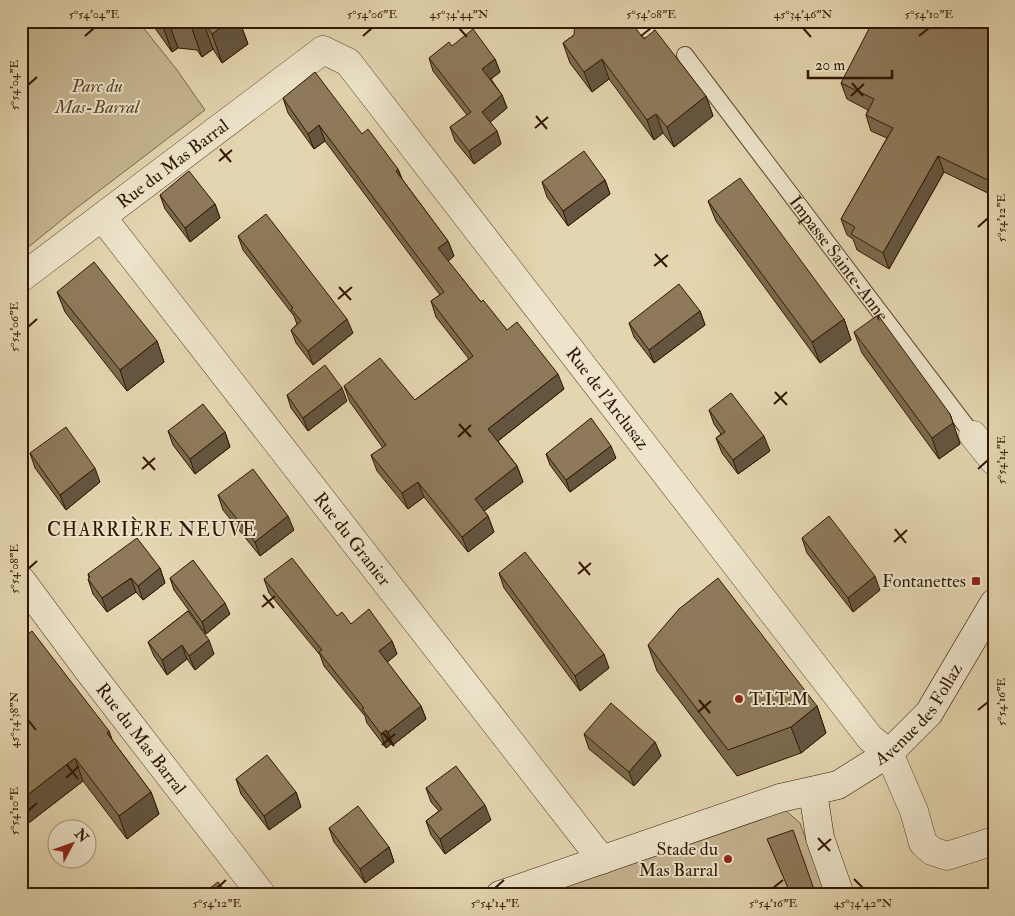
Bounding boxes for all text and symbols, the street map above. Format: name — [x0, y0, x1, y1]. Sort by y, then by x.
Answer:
text: 5°54'04"E — [69, 7, 120, 22]
text: 5°54'06"E — [347, 7, 397, 22]
text: 45°34'44"N — [429, 7, 489, 22]
text: 5°54'08"E — [626, 7, 676, 22]
text: 45°34'46"N — [774, 7, 833, 22]
text: 5°54'10"E — [905, 7, 953, 22]
scale bar — [808, 48, 891, 80]
text: 20 m — [815, 56, 845, 75]
text: 5°54'04"E — [7, 59, 22, 110]
park label: Parc du Mas-Barral — [54, 75, 141, 119]
street label: Rue du Mas Barral — [112, 114, 234, 213]
street label: Impasse Sainte-Anne — [784, 191, 894, 326]
text: 5°54'12"E — [994, 194, 1009, 242]
text: 5°54'06"E — [7, 302, 22, 352]
street label: Rue de l'Arclusaz — [561, 342, 655, 454]
text: 5°54'14"E — [994, 435, 1009, 484]
street label: Rue du Granier — [309, 487, 396, 591]
district label: CHARRIÈRE NEUVE — [47, 516, 257, 542]
text: 5°54'08"E — [7, 544, 22, 594]
place label: Fontanettes — [882, 570, 966, 593]
marker: Fontanettes — [970, 575, 982, 587]
street label: Avenue des Follaz — [870, 659, 968, 771]
street label: Rue du Mas Barral — [91, 678, 192, 799]
text: 5°54'16"E — [994, 678, 1009, 726]
place label: T.I.T.M — [749, 688, 808, 711]
text: 45°34'38"N — [7, 692, 22, 748]
marker: T.I.T.M — [733, 693, 745, 705]
text: 5°54'10"E — [7, 787, 22, 835]
north arrow — [48, 818, 98, 868]
text: N — [70, 825, 92, 846]
place label: Stade du Mas Barral — [639, 838, 718, 882]
marker: Stade du Mas Barral — [722, 853, 734, 865]
text: 5°54'12"E — [193, 896, 241, 911]
text: 5°54'14"E — [471, 896, 520, 911]
text: 5°54'16"E — [749, 896, 797, 911]
text: 45°34'42"N — [834, 896, 893, 911]

